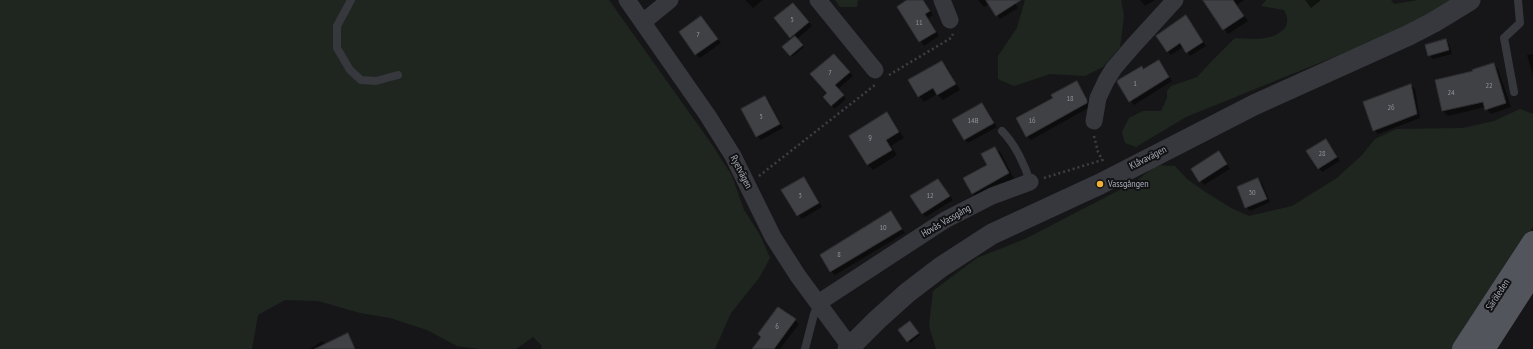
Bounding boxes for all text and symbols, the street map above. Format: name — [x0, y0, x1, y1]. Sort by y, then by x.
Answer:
house number: 5 — [790, 15, 794, 25]
house number: 11 — [915, 18, 923, 28]
house number: 7 — [696, 30, 700, 40]
house number: 7 — [828, 68, 832, 78]
house number: 1 — [1133, 79, 1137, 89]
house number: 22 — [1485, 81, 1493, 91]
house number: 24 — [1447, 88, 1455, 98]
house number: 18 — [1066, 94, 1074, 104]
house number: 26 — [1387, 103, 1395, 113]
house number: 5 — [759, 112, 763, 122]
house number: 14B — [968, 116, 978, 126]
house number: 16 — [1028, 116, 1036, 126]
house number: 9 — [868, 133, 872, 143]
street label: Klåvavägen — [1128, 144, 1168, 172]
house number: 28 — [1318, 149, 1326, 159]
street label: Ryetvägen — [728, 153, 754, 191]
place label: Vassgången — [1108, 178, 1149, 190]
marker: Vassgången — [1095, 179, 1105, 189]
house number: 30 — [1248, 188, 1256, 198]
house number: 3 — [798, 191, 802, 201]
house number: 12 — [926, 191, 934, 201]
street label: Hovås Vassgång — [919, 202, 973, 240]
house number: 10 — [879, 223, 887, 233]
house number: 8 — [837, 250, 841, 260]
street label: Säröleden — [1484, 277, 1512, 313]
house number: 6 — [775, 322, 779, 332]

